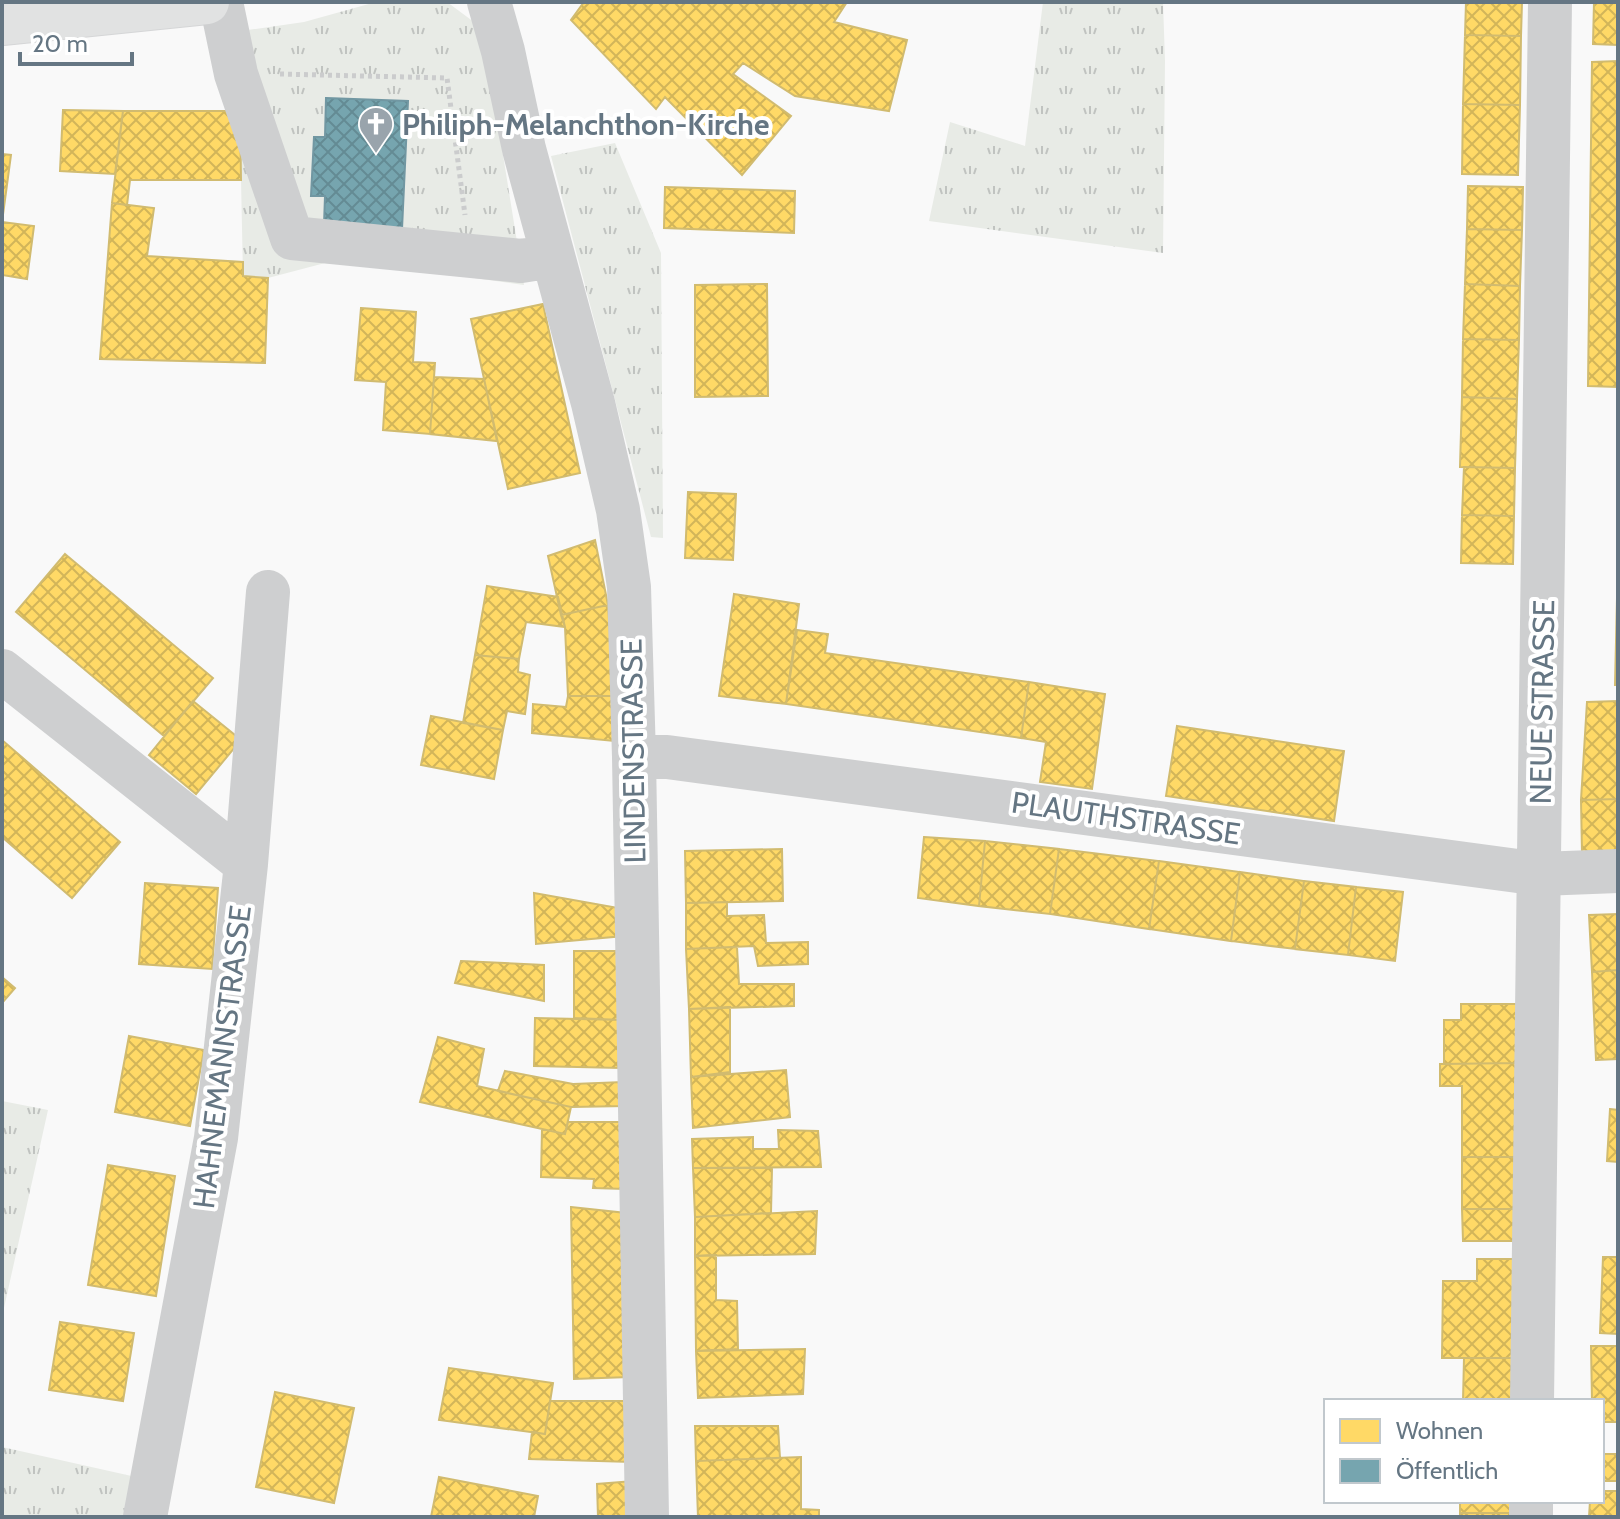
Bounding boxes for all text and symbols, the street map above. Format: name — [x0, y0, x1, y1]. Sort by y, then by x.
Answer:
scale bar — [20, 16, 132, 66]
text: 20 m — [32, 29, 88, 58]
church icon: Philiph-Melanchthon-Kirche — [357, 105, 395, 155]
place label: Philiph-Melanchthon-Kirche — [402, 106, 769, 143]
street label: NEUE STRASSE — [1522, 599, 1562, 805]
street label: LINDENSTRASSE — [613, 638, 653, 864]
street label: PLAUTHSTRASSE — [1009, 784, 1243, 852]
street label: HAHNEMANNSTRASSE — [185, 903, 259, 1211]
legend — [1324, 1399, 1604, 1503]
text: Wohnen — [1396, 1416, 1483, 1445]
text: Öffentlich — [1396, 1456, 1498, 1485]

